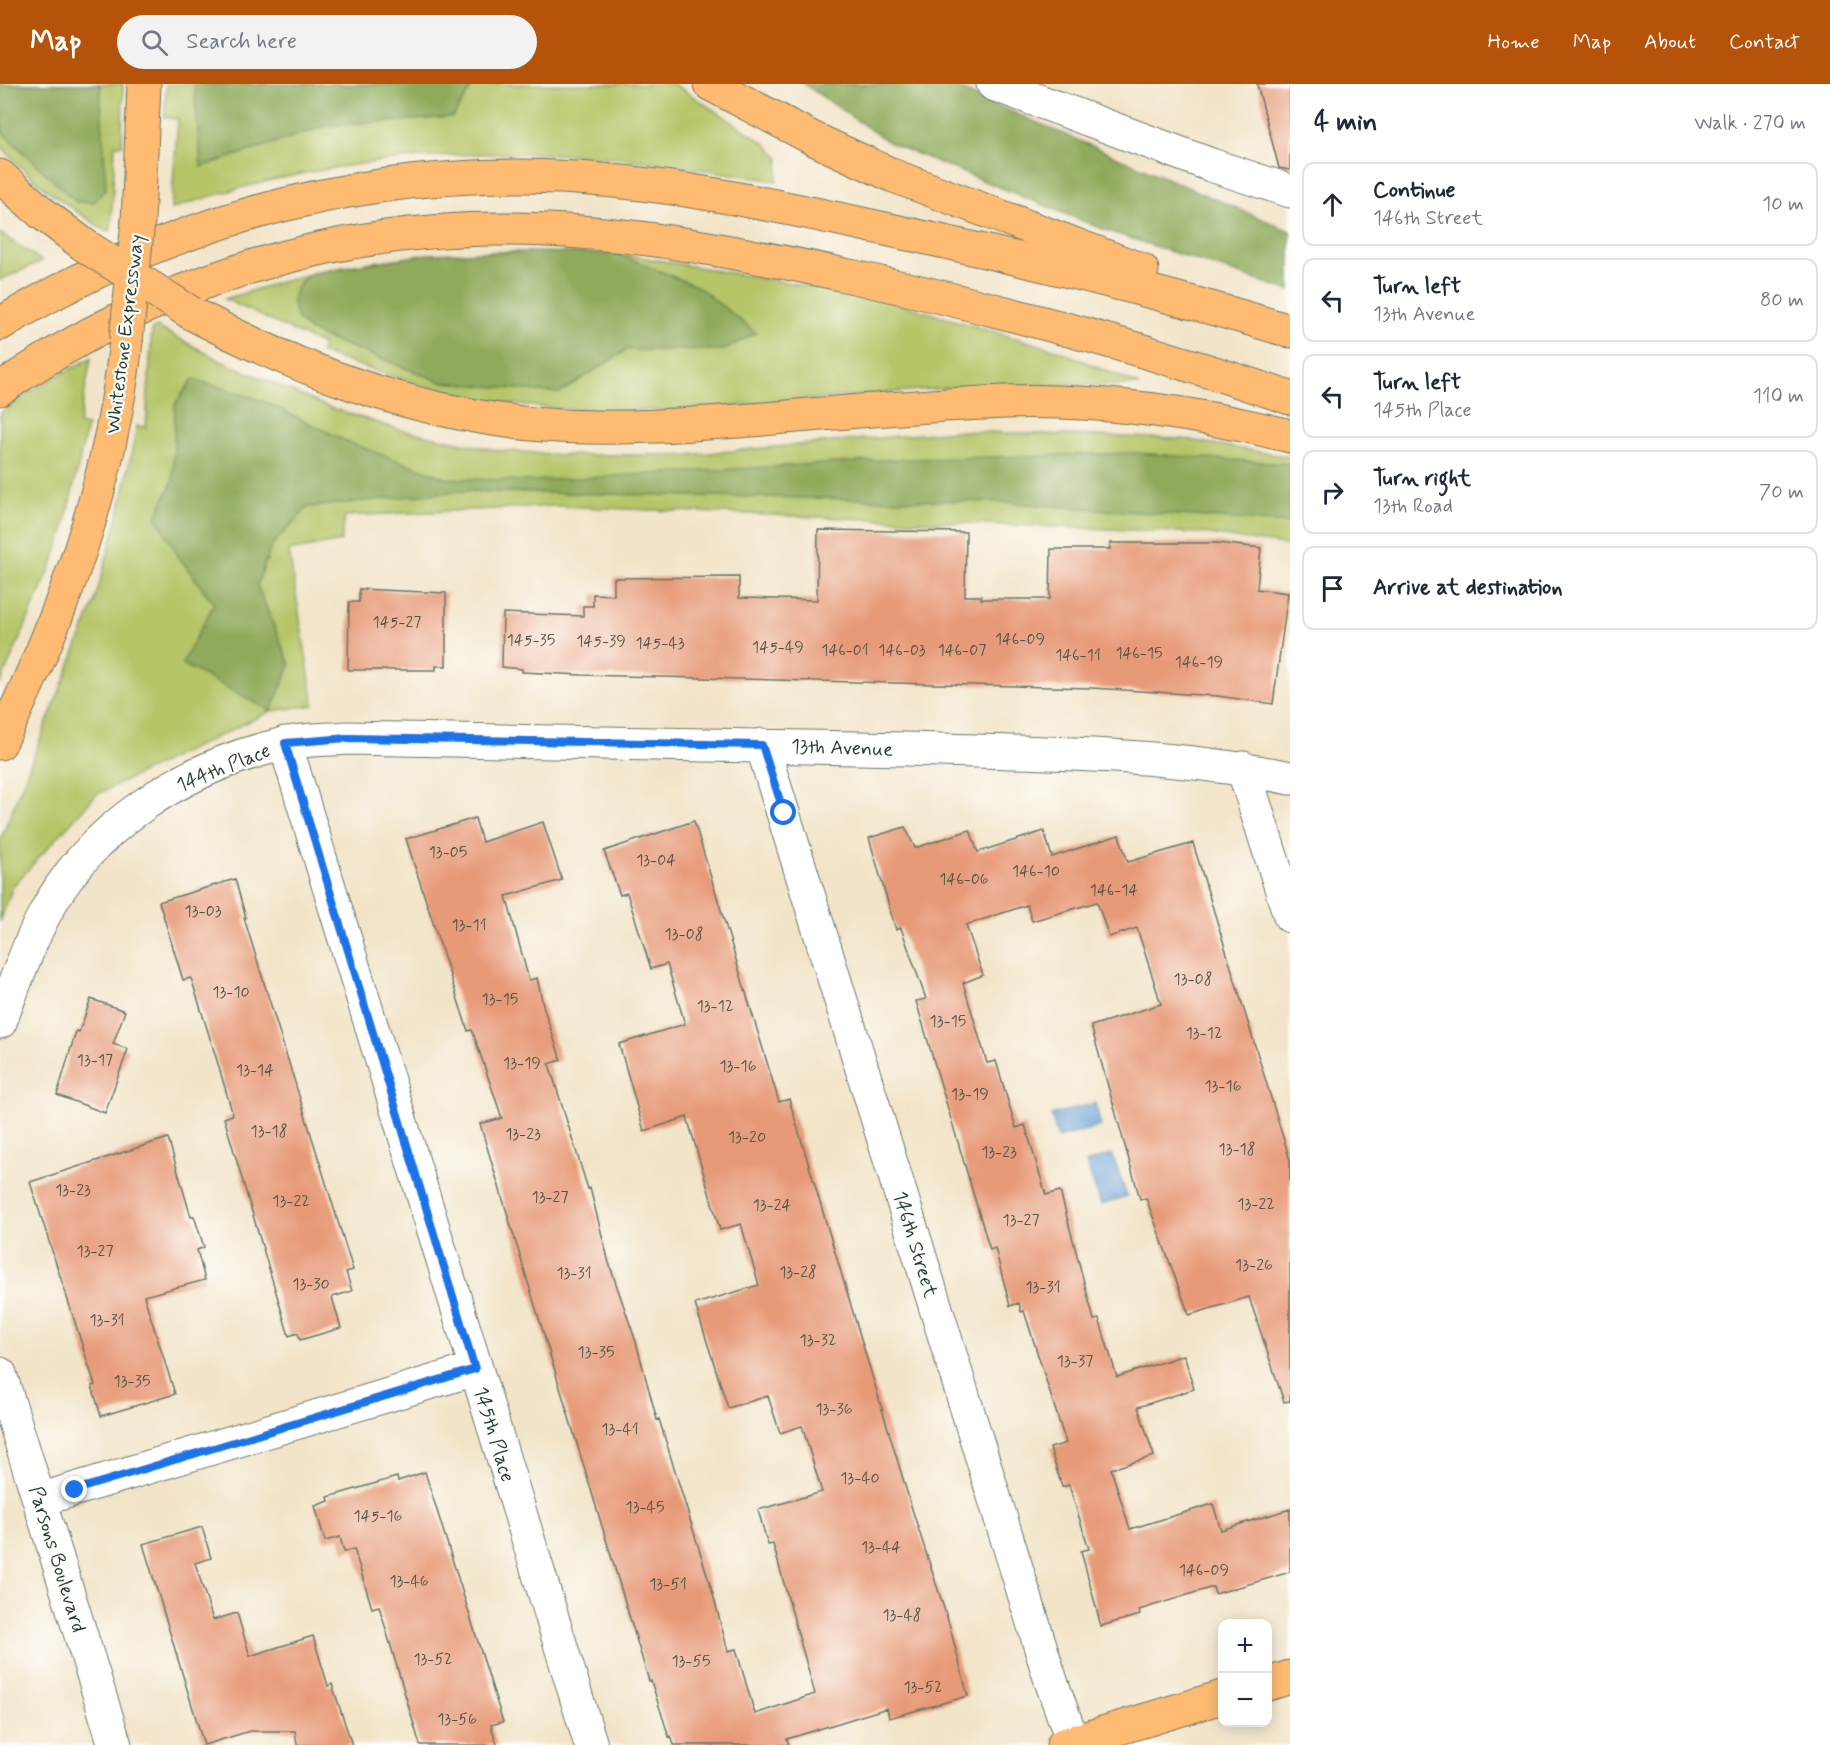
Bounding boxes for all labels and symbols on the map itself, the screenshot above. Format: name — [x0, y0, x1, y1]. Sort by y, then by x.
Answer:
street label: Whitestone Expressway — [100, 233, 151, 436]
house number: 145-27 — [373, 612, 421, 633]
house number: 146-09 — [995, 629, 1045, 650]
house number: 145-35 — [507, 630, 555, 651]
house number: 145-39 — [576, 631, 626, 652]
house number: 145-43 — [635, 633, 685, 654]
house number: 145-49 — [752, 637, 804, 658]
house number: 146-01 — [821, 640, 869, 661]
house number: 146-03 — [878, 640, 926, 661]
house number: 146-07 — [938, 640, 986, 661]
house number: 146-15 — [1115, 643, 1163, 664]
house number: 146-11 — [1055, 645, 1101, 666]
house number: 146-19 — [1175, 652, 1223, 673]
street label: 13th Avenue — [790, 733, 894, 764]
street label: 144th Place — [173, 737, 275, 799]
route start — [770, 799, 796, 825]
house number: 13-05 — [429, 842, 467, 863]
house number: 13-04 — [636, 850, 676, 871]
house number: 146-10 — [1012, 861, 1060, 882]
house number: 146-06 — [939, 869, 989, 890]
house number: 146-14 — [1090, 880, 1139, 901]
house number: 13-03 — [185, 901, 222, 922]
house number: 13-11 — [451, 915, 487, 936]
house number: 13-08 — [665, 924, 703, 945]
house number: 13-08 — [1174, 969, 1212, 990]
house number: 13-10 — [212, 982, 250, 1003]
house number: 13-15 — [482, 989, 518, 1010]
house number: 13-12 — [697, 996, 733, 1017]
house number: 13-15 — [930, 1011, 966, 1032]
house number: 13-12 — [1186, 1023, 1222, 1044]
house number: 13-17 — [77, 1050, 113, 1071]
house number: 13-19 — [503, 1053, 541, 1074]
house number: 13-16 — [719, 1056, 757, 1077]
house number: 13-14 — [236, 1060, 274, 1081]
house number: 13-16 — [1204, 1076, 1242, 1097]
house number: 13-19 — [951, 1084, 989, 1105]
house number: 13-18 — [250, 1121, 288, 1142]
house number: 13-23 — [505, 1124, 541, 1145]
house number: 13-20 — [728, 1127, 766, 1148]
house number: 13-18 — [1218, 1139, 1256, 1160]
house number: 13-23 — [981, 1142, 1017, 1163]
house number: 13-23 — [55, 1180, 91, 1201]
house number: 13-27 — [532, 1187, 568, 1208]
street label: 146th Street — [886, 1188, 944, 1301]
house number: 13-22 — [272, 1191, 310, 1212]
house number: 13-22 — [1237, 1194, 1275, 1215]
house number: 13-24 — [753, 1195, 792, 1216]
house number: 13-27 — [1003, 1210, 1039, 1231]
house number: 13-27 — [77, 1241, 113, 1262]
house number: 13-26 — [1235, 1255, 1273, 1276]
house number: 13-28 — [779, 1262, 817, 1283]
house number: 13-31 — [556, 1263, 592, 1284]
house number: 13-30 — [292, 1274, 330, 1295]
house number: 13-31 — [1025, 1277, 1061, 1298]
house number: 13-31 — [89, 1310, 125, 1331]
house number: 13-32 — [800, 1330, 836, 1351]
house number: 13-35 — [578, 1342, 614, 1363]
house number: 13-37 — [1057, 1351, 1093, 1372]
house number: 13-35 — [114, 1371, 150, 1392]
street label: 145th Place — [466, 1383, 521, 1485]
house number: 13-36 — [815, 1399, 853, 1420]
house number: 13-41 — [601, 1419, 639, 1440]
house number: 13-40 — [840, 1468, 880, 1489]
route end — [61, 1476, 87, 1502]
street label: Parsons Boulevard — [22, 1483, 92, 1636]
house number: 13-45 — [626, 1497, 664, 1518]
house number: 145-16 — [354, 1506, 403, 1527]
house number: 13-44 — [861, 1537, 901, 1558]
house number: 146-09 — [1179, 1560, 1229, 1581]
house number: 13-46 — [389, 1571, 429, 1592]
house number: 13-51 — [649, 1574, 687, 1595]
house number: 13-48 — [882, 1605, 922, 1626]
house number: 13-52 — [413, 1649, 453, 1670]
house number: 13-55 — [671, 1651, 711, 1672]
house number: 13-52 — [903, 1677, 943, 1698]
house number: 13-56 — [437, 1709, 477, 1730]

